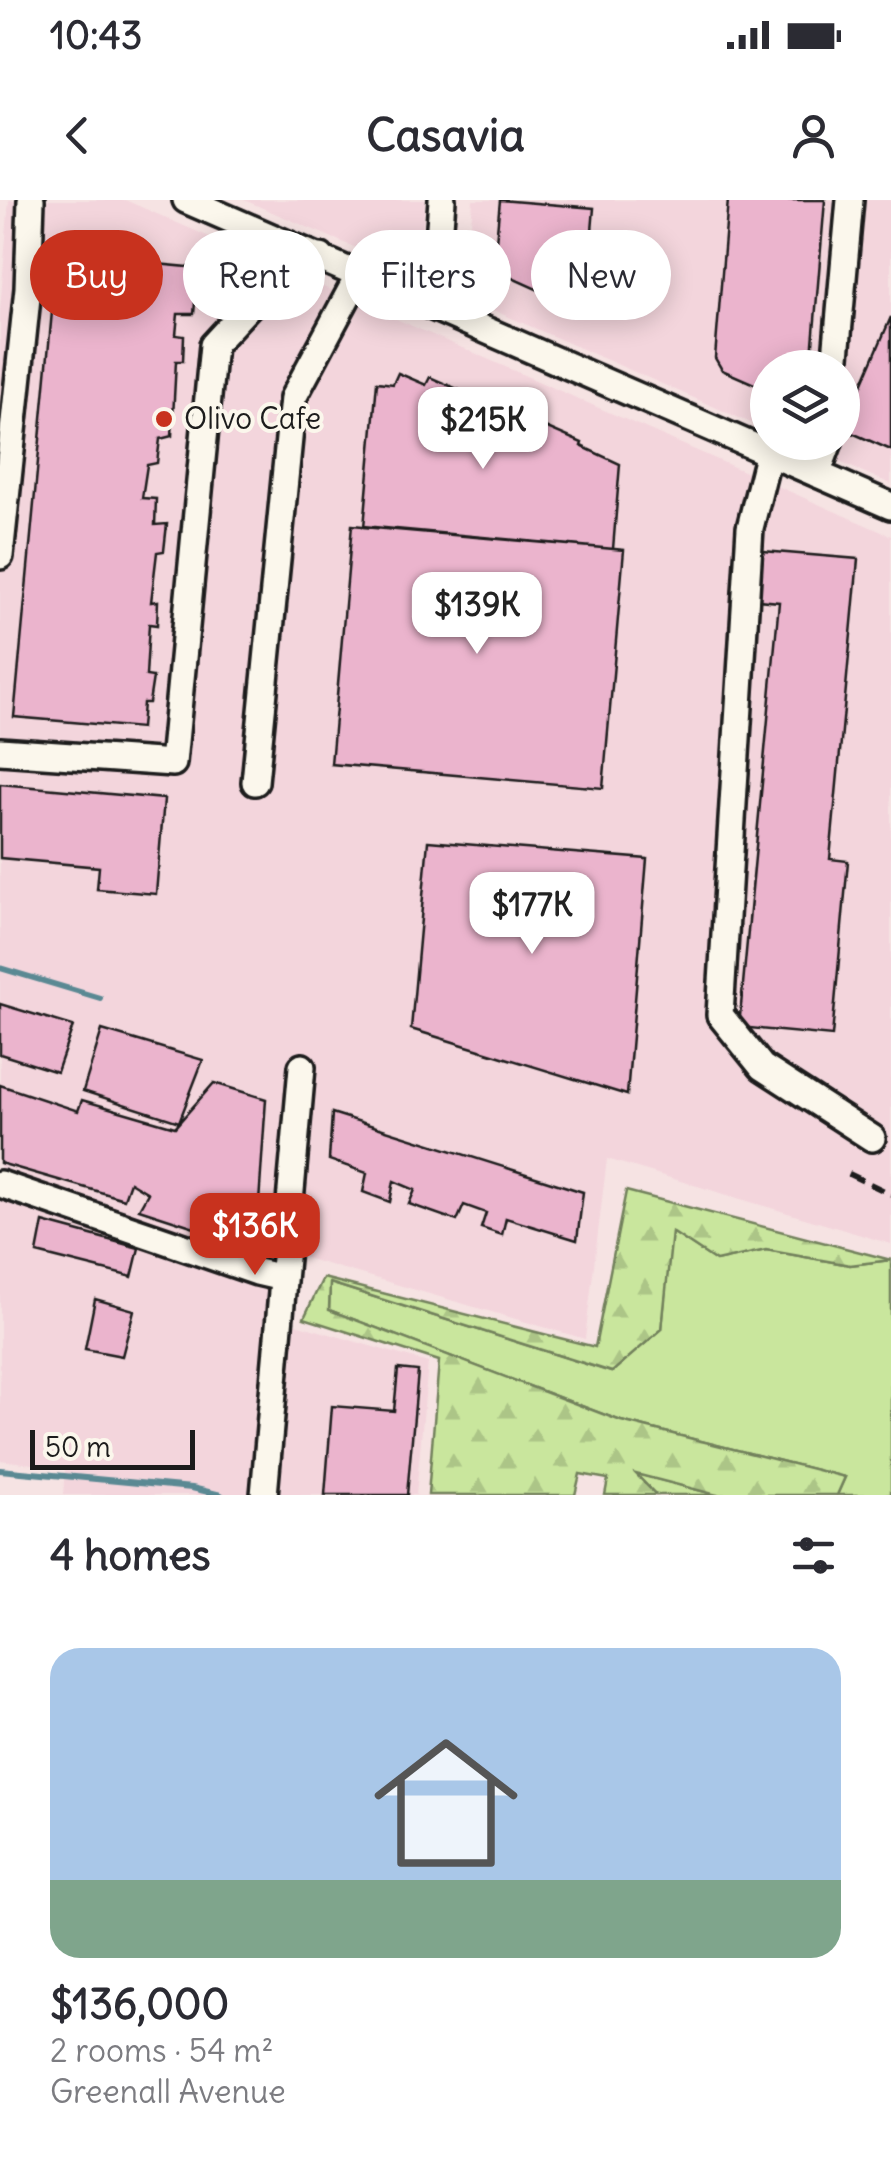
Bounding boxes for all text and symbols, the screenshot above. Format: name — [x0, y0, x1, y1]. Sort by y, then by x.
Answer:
text: 10:43 — [50, 12, 142, 59]
text: Casavia — [366, 107, 525, 163]
icon: back — [50, 108, 105, 163]
icon: person — [786, 108, 841, 163]
chip: Buy — [30, 230, 163, 320]
chip: Rent — [183, 230, 325, 320]
chip: Filters — [345, 230, 511, 320]
chip: New — [531, 230, 671, 320]
map controls — [750, 350, 860, 460]
button: layers — [750, 350, 860, 460]
pin: $215K — [413, 387, 553, 472]
place label: Olivo Cafe — [184, 399, 321, 437]
text: $215K — [440, 399, 526, 440]
marker: Olivo Cafe — [153, 408, 175, 430]
pin: $139K — [407, 572, 547, 657]
text: $139K — [434, 584, 520, 625]
pin: $177K — [462, 872, 602, 957]
text: $177K — [491, 884, 573, 925]
pin: $136K — [185, 1193, 325, 1278]
text: $136K — [212, 1205, 298, 1246]
scale bar — [30, 1425, 195, 1470]
text: 50 m — [45, 1429, 111, 1465]
icon: filters — [786, 1528, 841, 1583]
text: 4 homes — [50, 1529, 211, 1581]
icon: home — [356, 1713, 536, 1893]
text: $136,000 — [50, 1978, 229, 2030]
text: 2 rooms · 54 m² — [50, 2030, 273, 2071]
text: Greenall Avenue — [50, 2071, 286, 2112]

